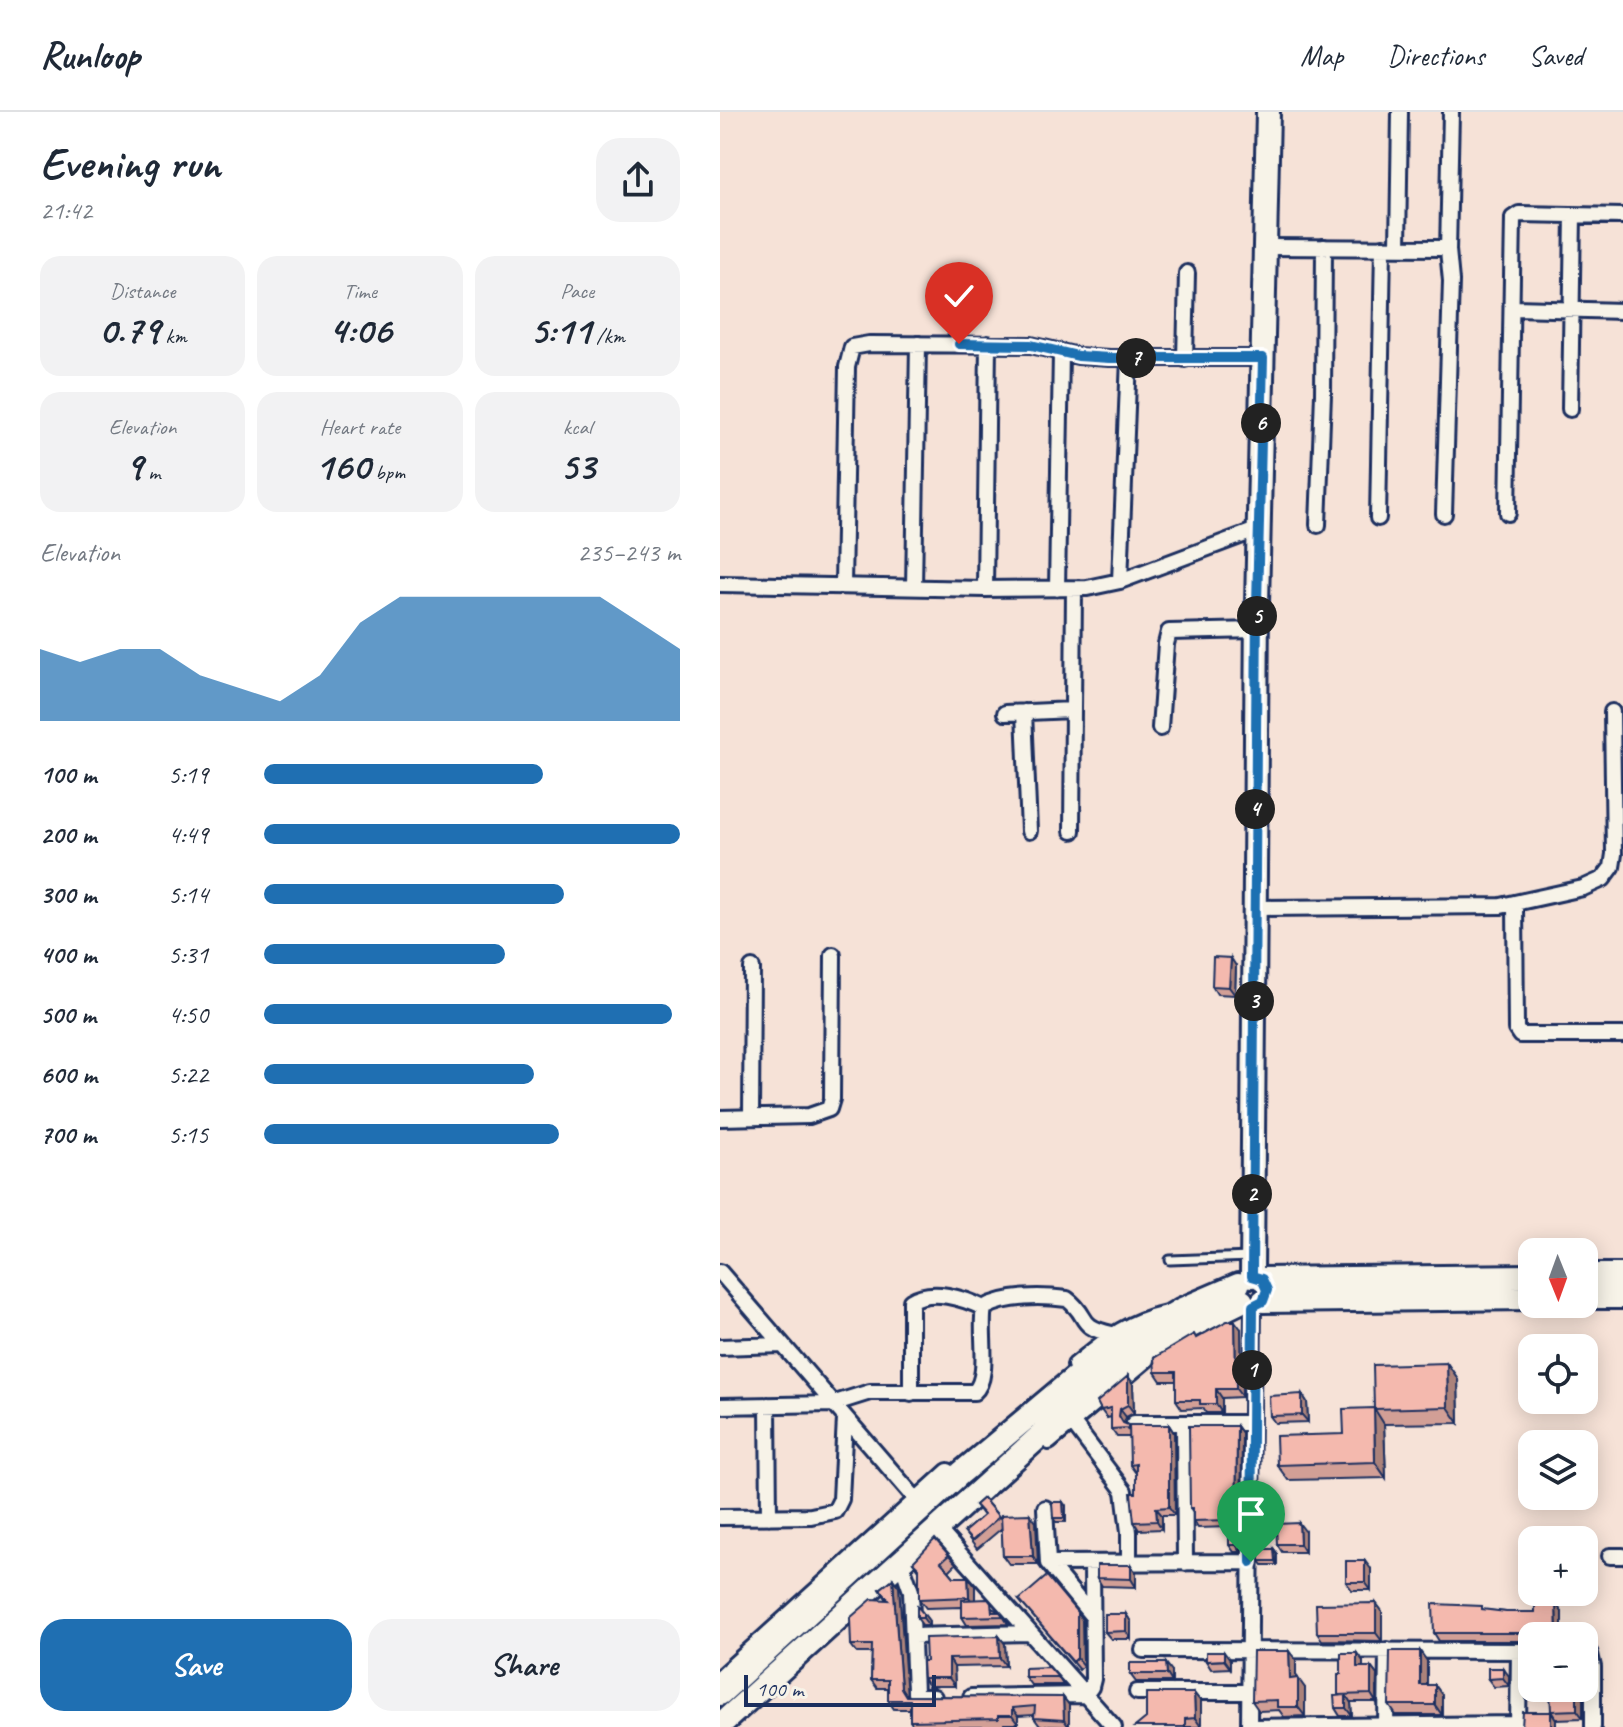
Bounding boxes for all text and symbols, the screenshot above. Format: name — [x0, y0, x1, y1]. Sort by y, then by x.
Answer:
text: Runloop — [40, 32, 140, 79]
text: Map — [1300, 38, 1343, 73]
text: Directions — [1387, 38, 1485, 73]
text: Saved — [1529, 38, 1583, 73]
text: Evening run — [40, 136, 220, 191]
button: share — [596, 138, 680, 222]
text: 21:42 — [40, 194, 92, 227]
pin — [925, 262, 993, 344]
icon: check — [937, 274, 981, 318]
text: Distance — [110, 277, 175, 305]
text: Time — [343, 277, 377, 305]
text: Pace — [560, 277, 594, 305]
text: 0.79 — [99, 305, 160, 355]
text: 4:06 — [329, 305, 391, 355]
text: 5:11 — [530, 305, 591, 355]
text: km — [160, 322, 187, 350]
text: /km — [591, 322, 625, 350]
pin: 7 — [1116, 338, 1156, 378]
text: 7 — [1131, 344, 1141, 372]
pin: 6 — [1241, 403, 1281, 443]
text: 6 — [1256, 409, 1266, 437]
text: Elevation — [109, 413, 177, 441]
text: Heart rate — [320, 413, 400, 441]
text: kcal — [563, 413, 592, 441]
text: 9 — [125, 441, 143, 491]
text: 160 — [315, 441, 370, 491]
text: 53 — [560, 441, 595, 491]
text: m — [143, 458, 160, 486]
text: bpm — [370, 458, 405, 486]
text: Elevation — [40, 536, 120, 569]
text: 235–243 m — [577, 536, 680, 569]
pin: 5 — [1237, 596, 1277, 636]
text: 5 — [1252, 602, 1262, 630]
text: 100 m — [40, 758, 96, 791]
text: 5:19 — [168, 758, 208, 791]
pin: 4 — [1235, 789, 1275, 829]
text: 4 — [1250, 795, 1260, 823]
text: 200 m — [40, 818, 96, 851]
text: 4:49 — [168, 818, 208, 851]
text: 300 m — [40, 878, 96, 911]
text: 5:14 — [168, 878, 208, 911]
text: 400 m — [40, 938, 96, 971]
text: 5:31 — [168, 938, 208, 971]
pin: 3 — [1234, 981, 1274, 1021]
text: 3 — [1249, 987, 1259, 1015]
text: 500 m — [40, 998, 96, 1031]
text: 4:50 — [168, 998, 208, 1031]
text: 600 m — [40, 1058, 97, 1091]
text: 5:22 — [168, 1058, 208, 1091]
text: 700 m — [40, 1118, 96, 1151]
text: 5:15 — [168, 1118, 208, 1151]
pin: 2 — [1232, 1174, 1272, 1214]
text: 2 — [1247, 1180, 1257, 1208]
north arrow — [1518, 1238, 1598, 1318]
map controls — [1518, 1238, 1598, 1702]
button: locate — [1518, 1334, 1598, 1414]
pin: 1 — [1232, 1350, 1272, 1390]
text: 1 — [1247, 1356, 1257, 1384]
button: layers — [1518, 1430, 1598, 1510]
pin — [1217, 1480, 1285, 1562]
icon: arrive — [1229, 1492, 1273, 1536]
button: + — [1518, 1526, 1598, 1606]
button: Save — [40, 1619, 352, 1711]
button: Share — [368, 1619, 680, 1711]
button: − — [1518, 1622, 1598, 1702]
scale bar — [744, 1671, 936, 1707]
text: 100 m — [756, 1675, 803, 1703]

